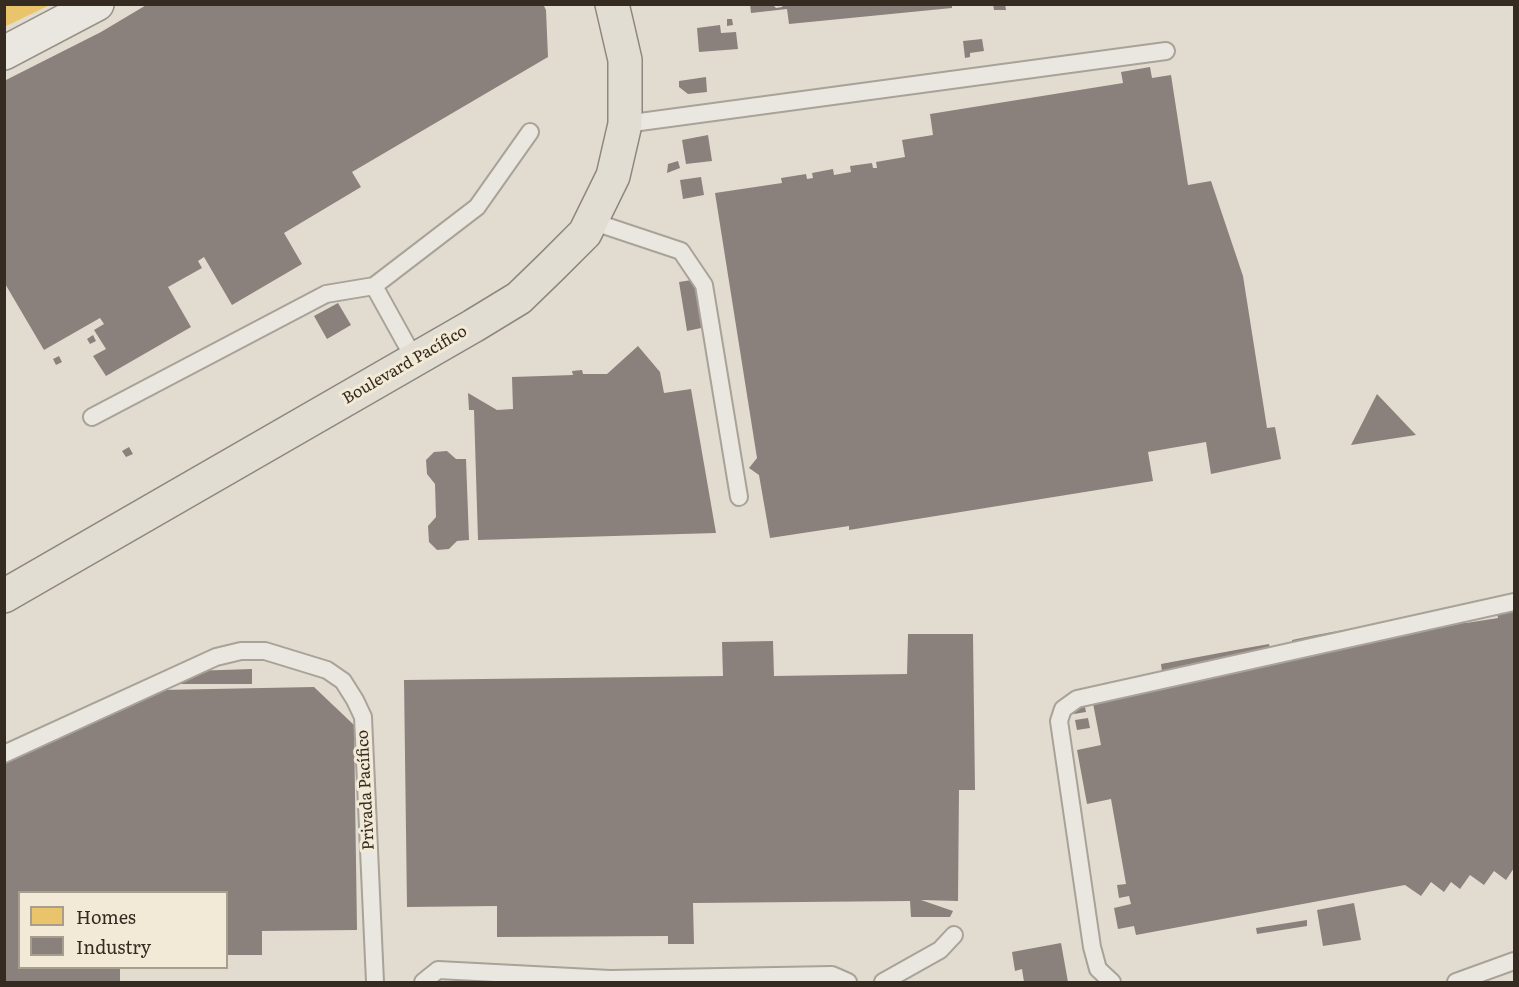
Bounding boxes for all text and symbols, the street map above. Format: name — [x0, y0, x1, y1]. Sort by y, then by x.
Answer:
street label: Boulevard Pacífico — [339, 322, 471, 408]
street label: Privada Pacífico — [353, 729, 379, 851]
legend — [18, 891, 228, 969]
text: Homes — [76, 903, 136, 930]
text: Industry — [76, 933, 151, 960]

